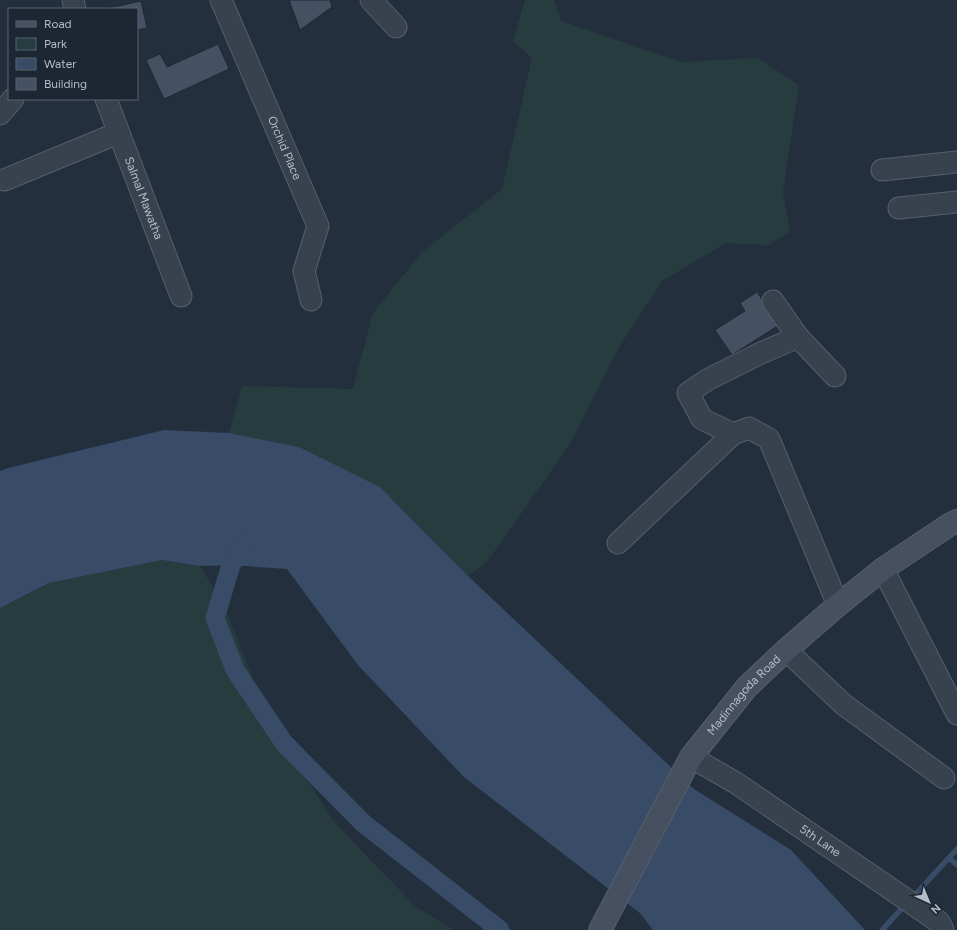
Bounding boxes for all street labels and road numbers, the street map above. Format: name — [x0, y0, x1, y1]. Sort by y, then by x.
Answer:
street label: Orchid Place — [265, 114, 305, 182]
street label: Salmal Mawatha — [122, 155, 166, 241]
street label: Madinnagoda Road — [704, 652, 783, 738]
street label: 5th Lane — [797, 822, 844, 860]

